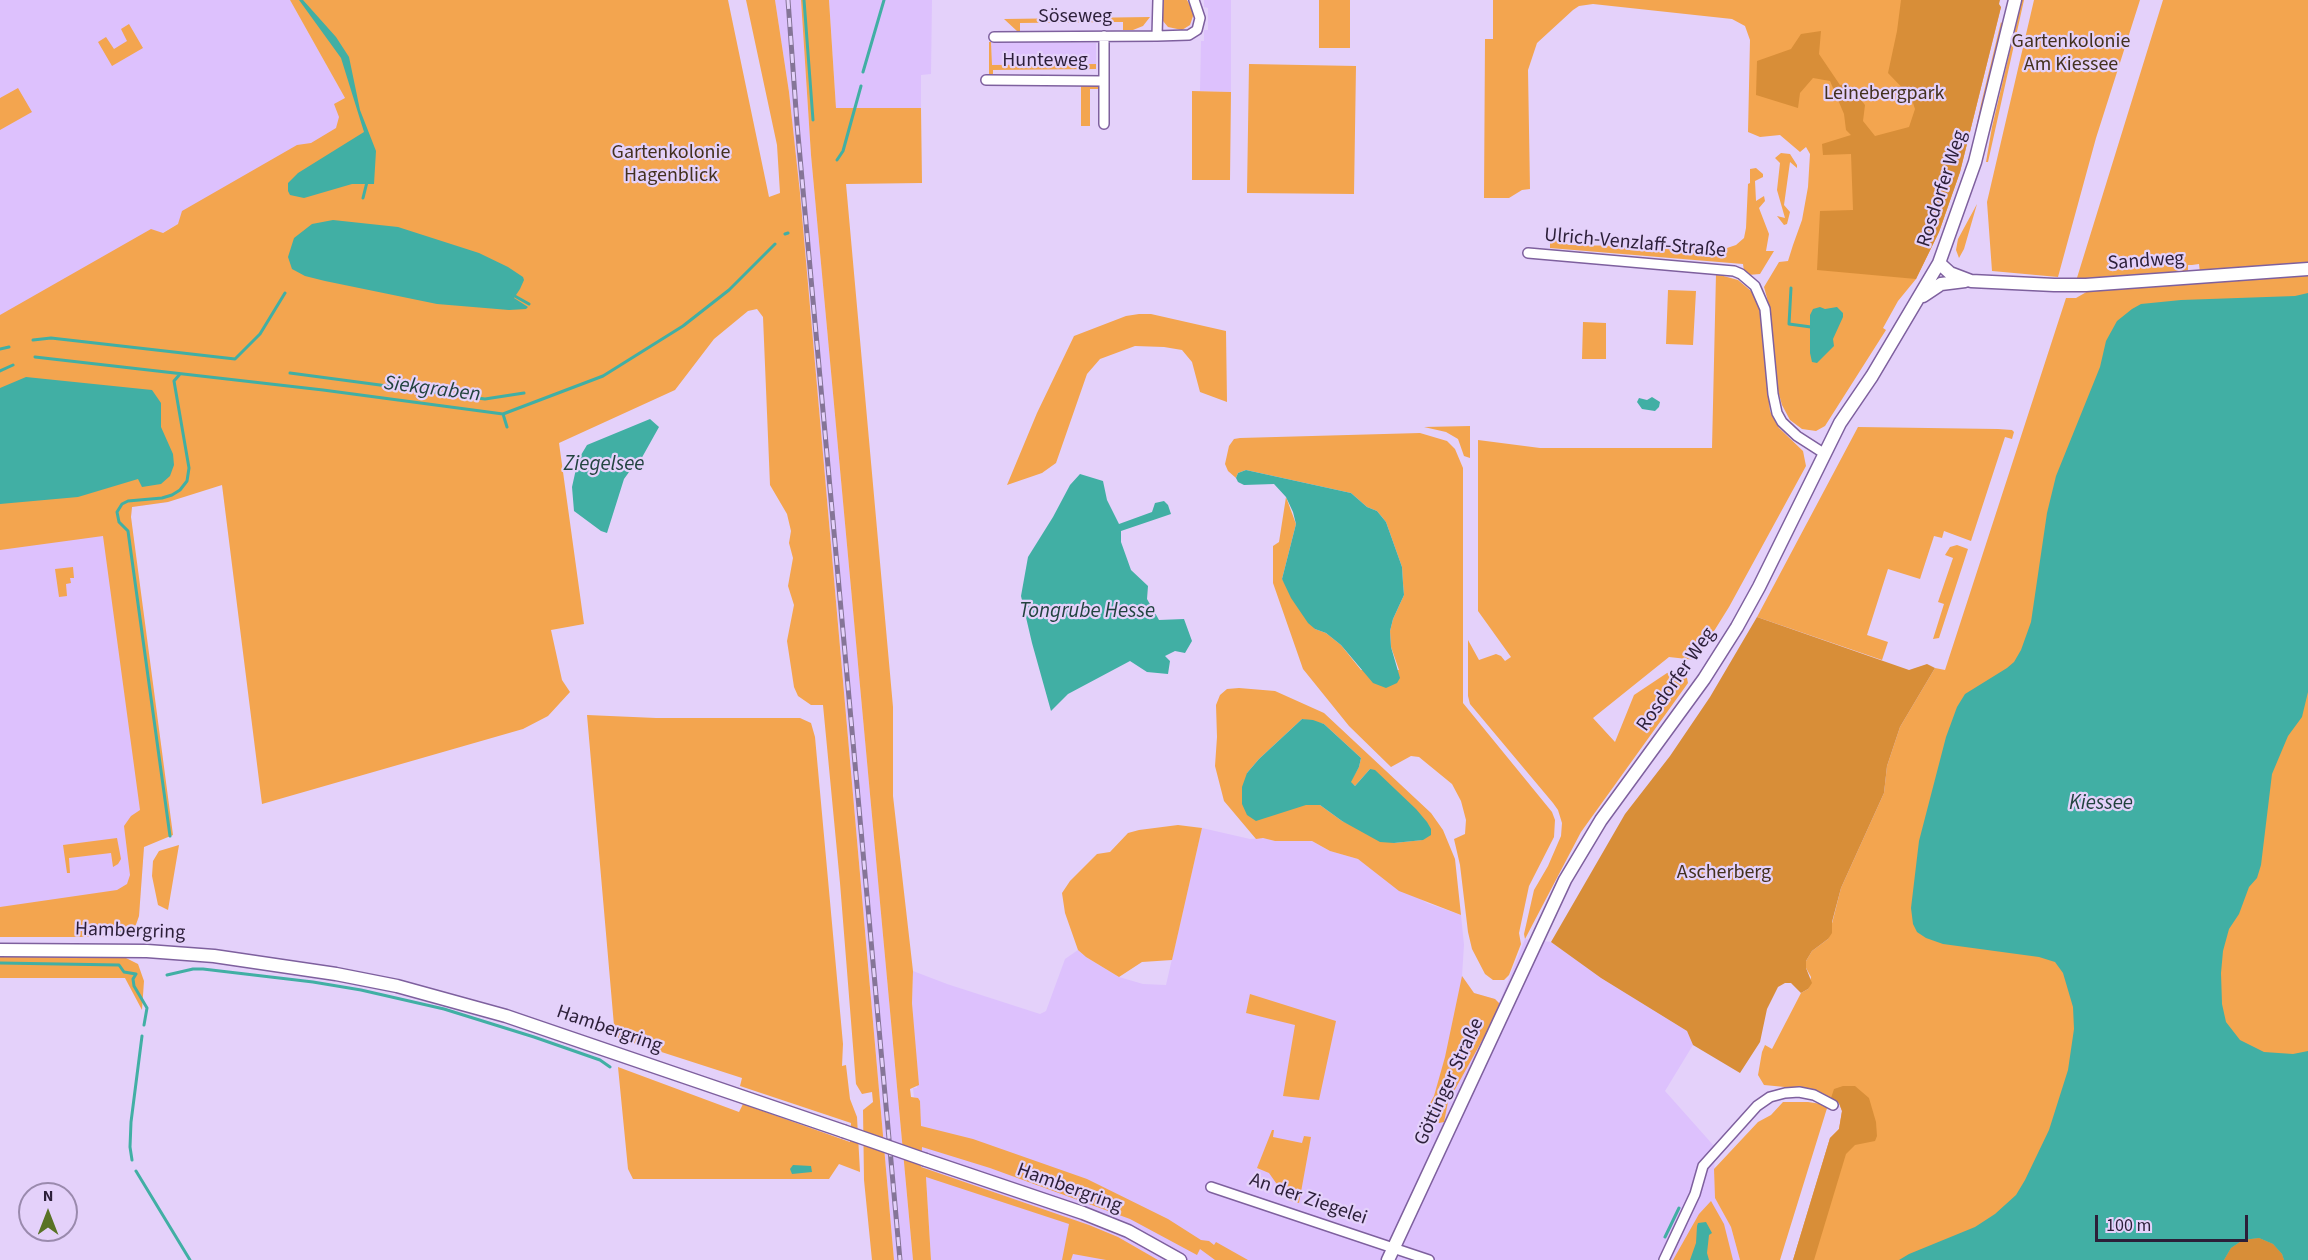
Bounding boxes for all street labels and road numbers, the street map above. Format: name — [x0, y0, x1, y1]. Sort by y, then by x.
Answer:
street label: Söseweg — [1038, 6, 1112, 30]
street label: Hunteweg — [1002, 50, 1088, 74]
street label: Rosdorfer Weg — [1913, 128, 1973, 250]
street label: Ulrich-Venzlaff-Straße — [1543, 224, 1727, 264]
street label: Sandweg — [2107, 247, 2185, 277]
street label: Rosdorfer Weg — [1632, 623, 1722, 737]
street label: Hambergring — [74, 918, 186, 946]
street label: Hambergring — [553, 1001, 665, 1059]
street label: Göttinger Straße — [1410, 1015, 1490, 1149]
street label: Hambergring — [1013, 1159, 1125, 1219]
street label: An der Ziegelei — [1246, 1169, 1370, 1231]

